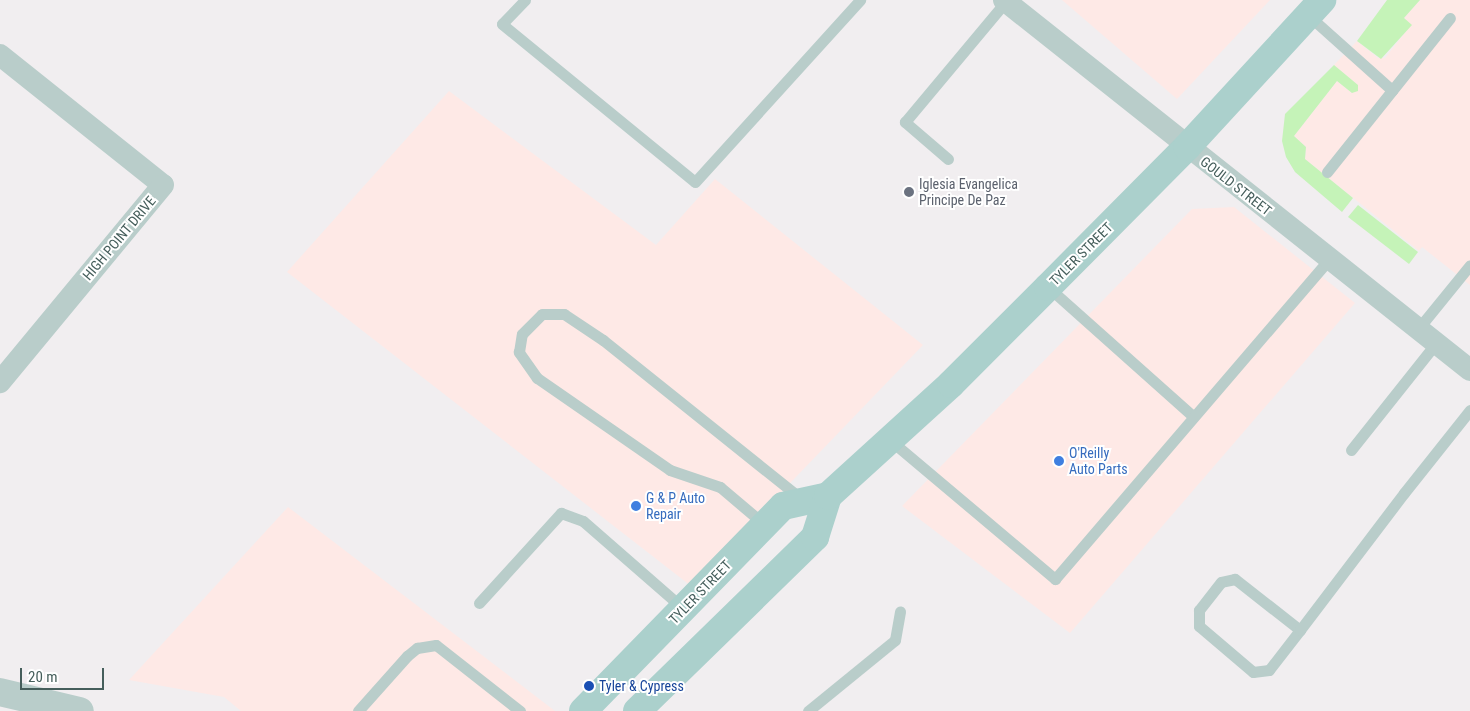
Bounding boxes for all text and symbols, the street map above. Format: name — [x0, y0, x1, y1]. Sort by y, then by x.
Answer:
street label: GOULD STREET — [1197, 153, 1275, 219]
place label: Iglesia Evangelica Principe De Paz — [919, 176, 1018, 208]
marker: Iglesia Evangelica Principe De Paz — [903, 186, 915, 198]
street label: HIGH POINT DRIVE — [79, 192, 159, 284]
street label: TYLER STREET — [1046, 219, 1116, 289]
place label: O'Reilly Auto Parts — [1069, 445, 1128, 478]
marker: O'Reilly Auto Parts — [1053, 455, 1065, 467]
place label: G & P Auto Repair — [646, 490, 705, 522]
marker: G & P Auto Repair — [630, 500, 642, 512]
street label: TYLER STREET — [665, 557, 735, 627]
scale bar — [22, 658, 106, 690]
text: 20 m — [28, 668, 58, 686]
place label: Tyler & Cypress — [599, 678, 684, 694]
marker: Tyler & Cypress — [583, 680, 595, 692]

